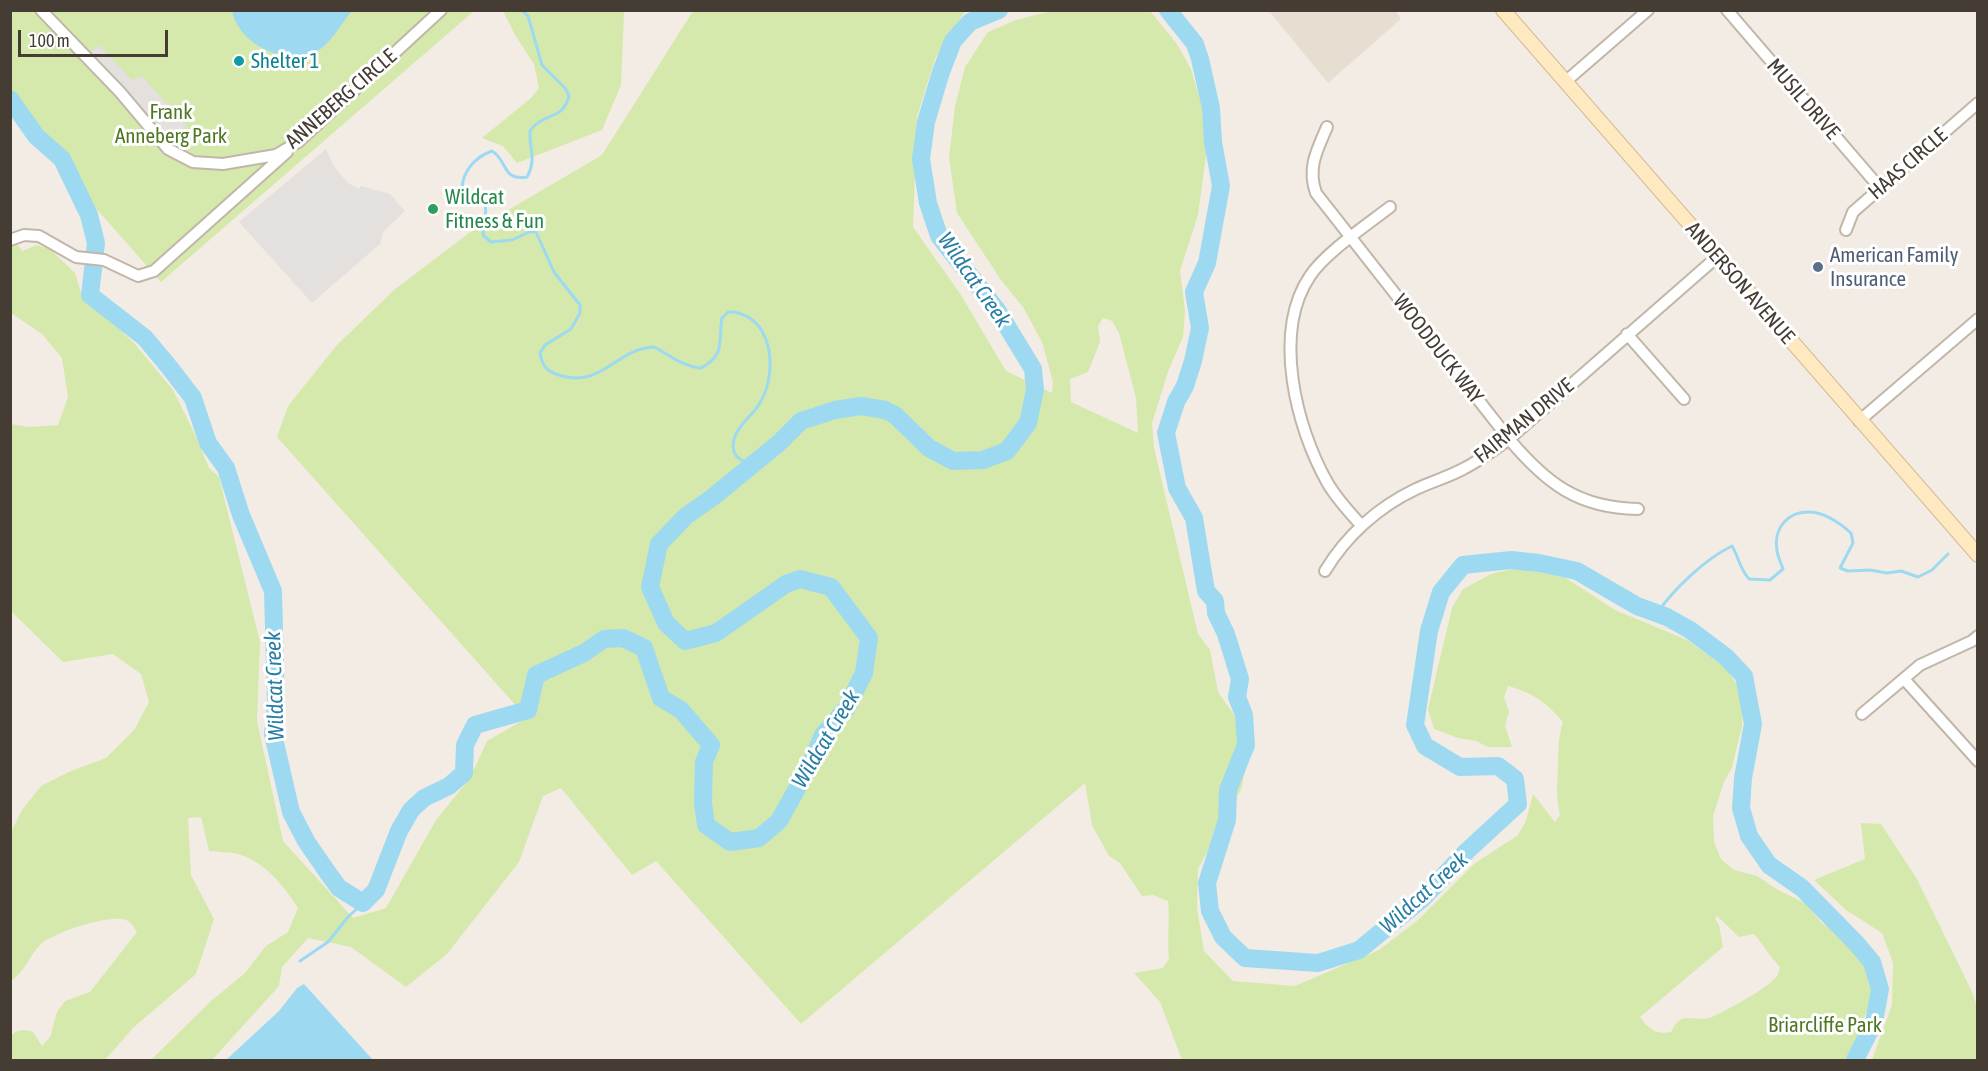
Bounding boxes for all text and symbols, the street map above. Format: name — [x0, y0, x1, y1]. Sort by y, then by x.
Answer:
scale bar — [21, 18, 171, 56]
text: 100 m — [29, 30, 70, 51]
street label: ANNEBERG CIRCLE — [280, 44, 402, 154]
place label: Shelter 1 — [251, 48, 319, 74]
marker: Shelter 1 — [232, 54, 246, 68]
street label: MUSIL DRIVE — [1761, 54, 1845, 144]
park label: Frank Anneberg Park — [115, 99, 227, 149]
street label: HAAS CIRCLE — [1863, 123, 1953, 205]
place label: Wildcat Fitness & Fun — [445, 184, 544, 234]
marker: Wildcat Fitness & Fun — [426, 202, 440, 216]
street label: ANDERSON AVENUE — [1680, 217, 1800, 349]
water label: Wildcat Creek — [932, 228, 1016, 332]
place label: American Family Insurance — [1830, 242, 1958, 292]
marker: American Family Insurance — [1811, 260, 1825, 274]
street label: WOODDUCK WAY — [1388, 289, 1488, 409]
street label: FAIRMAN DRIVE — [1469, 373, 1579, 469]
water label: Wildcat Creek — [260, 631, 290, 741]
water label: Wildcat Creek — [786, 685, 866, 793]
water label: Wildcat Creek — [1374, 847, 1474, 939]
park label: Briarcliffe Park — [1768, 1012, 1882, 1038]

